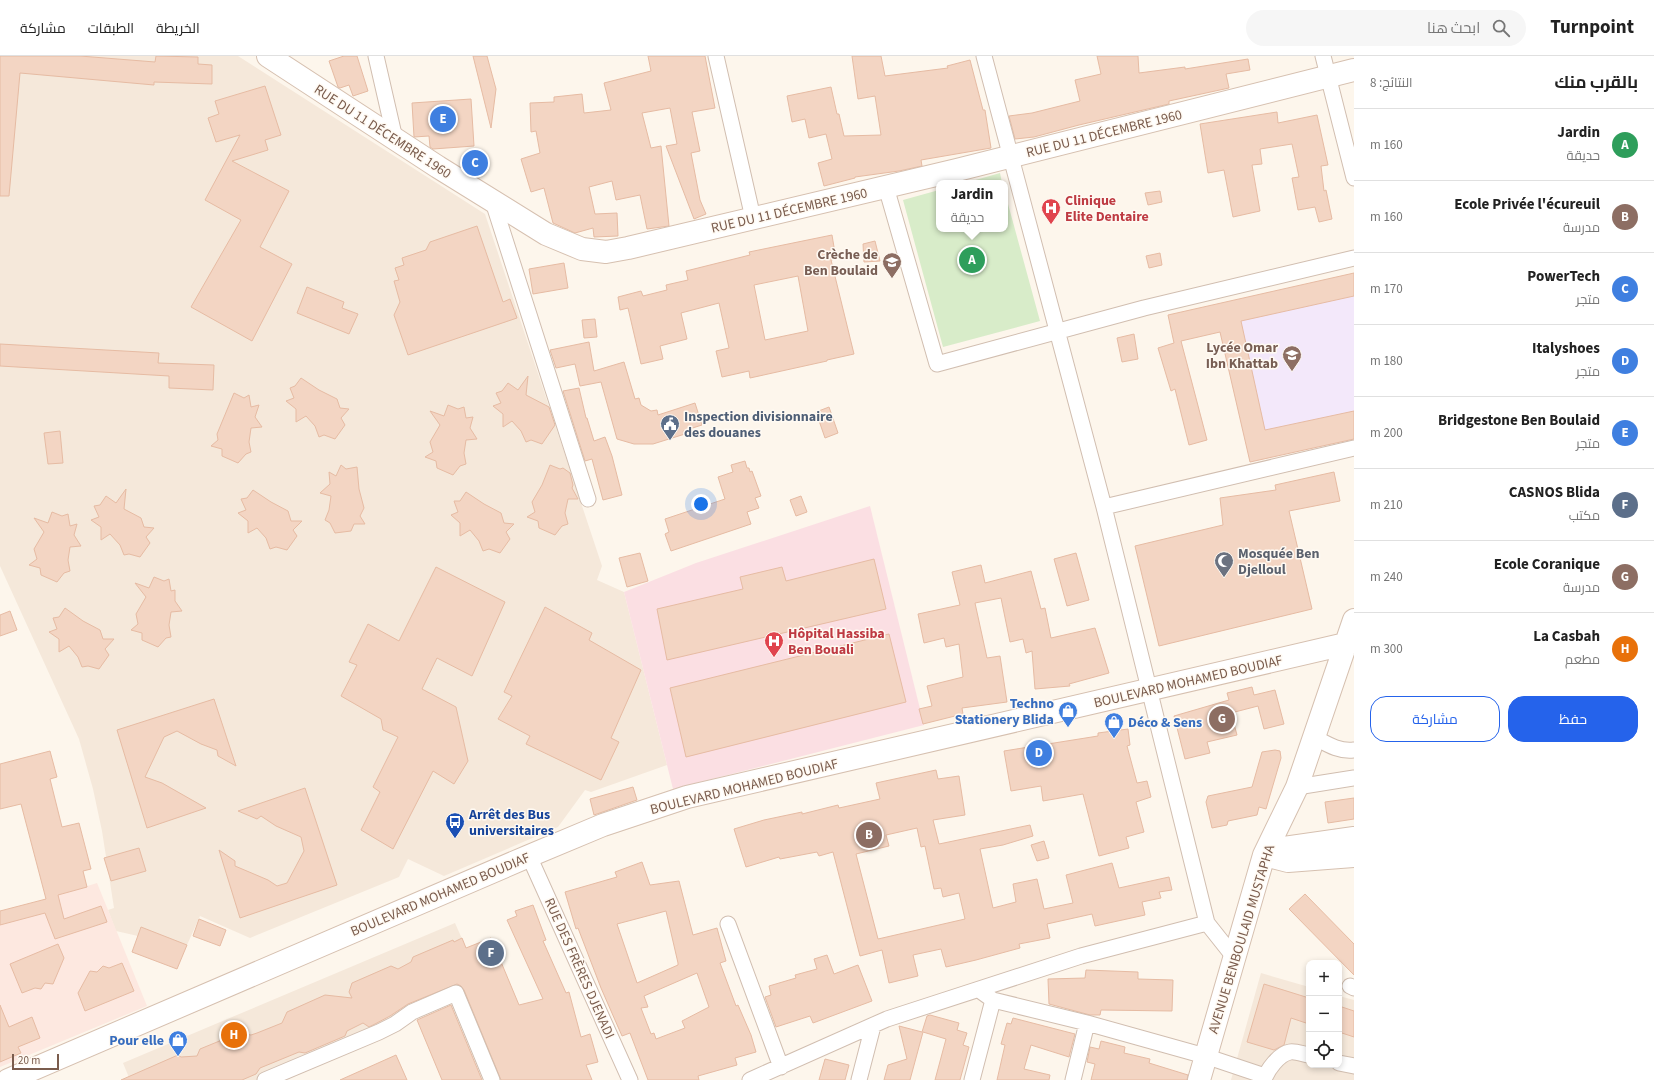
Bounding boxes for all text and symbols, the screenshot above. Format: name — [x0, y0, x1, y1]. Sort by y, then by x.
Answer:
search box — [1246, 10, 1526, 46]
text: Turnpoint — [1550, 14, 1634, 41]
icon: search — [1490, 17, 1512, 39]
text: ابحث هنا — [1427, 18, 1480, 39]
text: مشاركة — [20, 19, 66, 39]
text: الطبقات — [88, 19, 134, 39]
text: الخريطة — [156, 19, 200, 39]
text: بالقرب منك — [1554, 71, 1638, 95]
text: النتائج: 8 — [1370, 74, 1413, 92]
street label: RUE DU 11 DÉCEMBRE 1960 — [311, 80, 455, 182]
pin: E — [430, 104, 456, 134]
street label: RUE DU 11 DÉCEMBRE 1960 — [1024, 105, 1184, 163]
text: Jardin — [1557, 122, 1600, 143]
text: 160 m — [1370, 136, 1403, 154]
text: A — [1621, 136, 1629, 154]
text: حديقة — [1567, 147, 1600, 165]
pin: C — [462, 148, 488, 178]
popup — [936, 180, 1008, 232]
street label: RUE DU 11 DÉCEMBRE 1960 — [709, 183, 870, 239]
text: Jardin — [951, 184, 993, 205]
place label: Clinique Elite Dentaire — [1065, 191, 1149, 227]
text: Ecole Privée l'écureuil — [1454, 194, 1600, 215]
hospital icon: Clinique Elite Dentaire — [1040, 197, 1062, 225]
text: 160 m — [1370, 208, 1403, 226]
text: B — [1621, 208, 1629, 226]
text: حديقة — [951, 209, 984, 227]
text: مدرسة — [1563, 219, 1600, 237]
place label: Crèche de Ben Boulaid — [804, 245, 878, 281]
pin: A — [959, 245, 985, 275]
school or university icon: Crèche de Ben Boulaid — [881, 251, 903, 279]
text: PowerTech — [1527, 266, 1600, 287]
text: 170 m — [1370, 280, 1403, 298]
text: C — [1621, 280, 1629, 298]
text: متجر — [1576, 291, 1600, 309]
place label: Lycée Omar Ibn Khattab — [1206, 338, 1278, 374]
text: Italyshoes — [1532, 338, 1600, 359]
school or university icon: Lycée Omar Ibn Khattab — [1281, 344, 1303, 372]
text: 180 m — [1370, 352, 1403, 370]
text: D — [1621, 352, 1629, 370]
text: متجر — [1576, 363, 1600, 381]
place label: Inspection divisionnaire des douanes — [684, 407, 833, 443]
text: Bridgestone Ben Boulaid — [1438, 410, 1600, 431]
public building icon: Inspection divisionnaire des douanes — [659, 413, 681, 441]
text: 200 m — [1370, 424, 1403, 442]
text: E — [1621, 424, 1629, 442]
text: متجر — [1576, 435, 1600, 453]
text: CASNOS Blida — [1509, 482, 1600, 503]
your location — [691, 494, 711, 514]
text: 210 m — [1370, 496, 1403, 514]
text: F — [1622, 496, 1628, 514]
text: مكتب — [1569, 507, 1600, 525]
place label: Mosquée Ben Djelloul — [1238, 544, 1320, 580]
mosque icon: Mosquée Ben Djelloul — [1213, 550, 1235, 578]
text: Ecole Coranique — [1494, 554, 1600, 575]
text: 240 m — [1370, 568, 1403, 586]
text: G — [1621, 568, 1629, 586]
text: مدرسة — [1563, 579, 1600, 597]
place label: Hôpital Hassiba Ben Bouali — [788, 624, 885, 660]
text: La Casbah — [1533, 626, 1600, 647]
hospital icon: Hôpital Hassiba Ben Bouali — [763, 630, 785, 658]
text: 300 m — [1370, 640, 1403, 658]
text: H — [1621, 640, 1629, 658]
street label: BOULEVARD MOHAMED BOUDIAF — [1092, 650, 1285, 713]
text: مطعم — [1565, 651, 1600, 669]
place label: Techno Stationery Blida — [955, 694, 1054, 730]
button: مشاركة — [1370, 696, 1500, 742]
button: حفظ — [1508, 696, 1638, 742]
shop icon: Techno Stationery Blida — [1057, 700, 1079, 728]
pin: G — [1209, 704, 1235, 734]
shop icon: Déco & Sens — [1103, 711, 1125, 739]
place label: Déco & Sens — [1128, 713, 1202, 733]
pin: D — [1026, 738, 1052, 768]
street label: BOULEVARD MOHAMED BOUDIAF — [648, 754, 841, 820]
place label: Arrêt des Bus universitaires — [468, 805, 554, 841]
bus stop icon: Arrêt des Bus universitaires — [444, 811, 466, 839]
pin: B — [856, 820, 882, 850]
street label: AVENUE BENBOULAID MUSTAPHA — [1204, 842, 1280, 1036]
street label: BOULEVARD MOHAMED BOUDIAF — [348, 848, 533, 942]
street label: RUE DES FRÈRES DJENADI — [539, 895, 619, 1042]
pin: F — [478, 938, 504, 968]
map controls — [1306, 960, 1342, 1068]
button: + — [1306, 960, 1342, 996]
button: − — [1306, 996, 1342, 1032]
pin: H — [221, 1020, 247, 1050]
shop icon: Pour elle — [167, 1029, 189, 1057]
place label: Pour elle — [109, 1031, 164, 1051]
button: locate — [1306, 1032, 1342, 1068]
scale bar — [12, 1052, 59, 1071]
text: 20 m — [18, 1053, 40, 1068]

